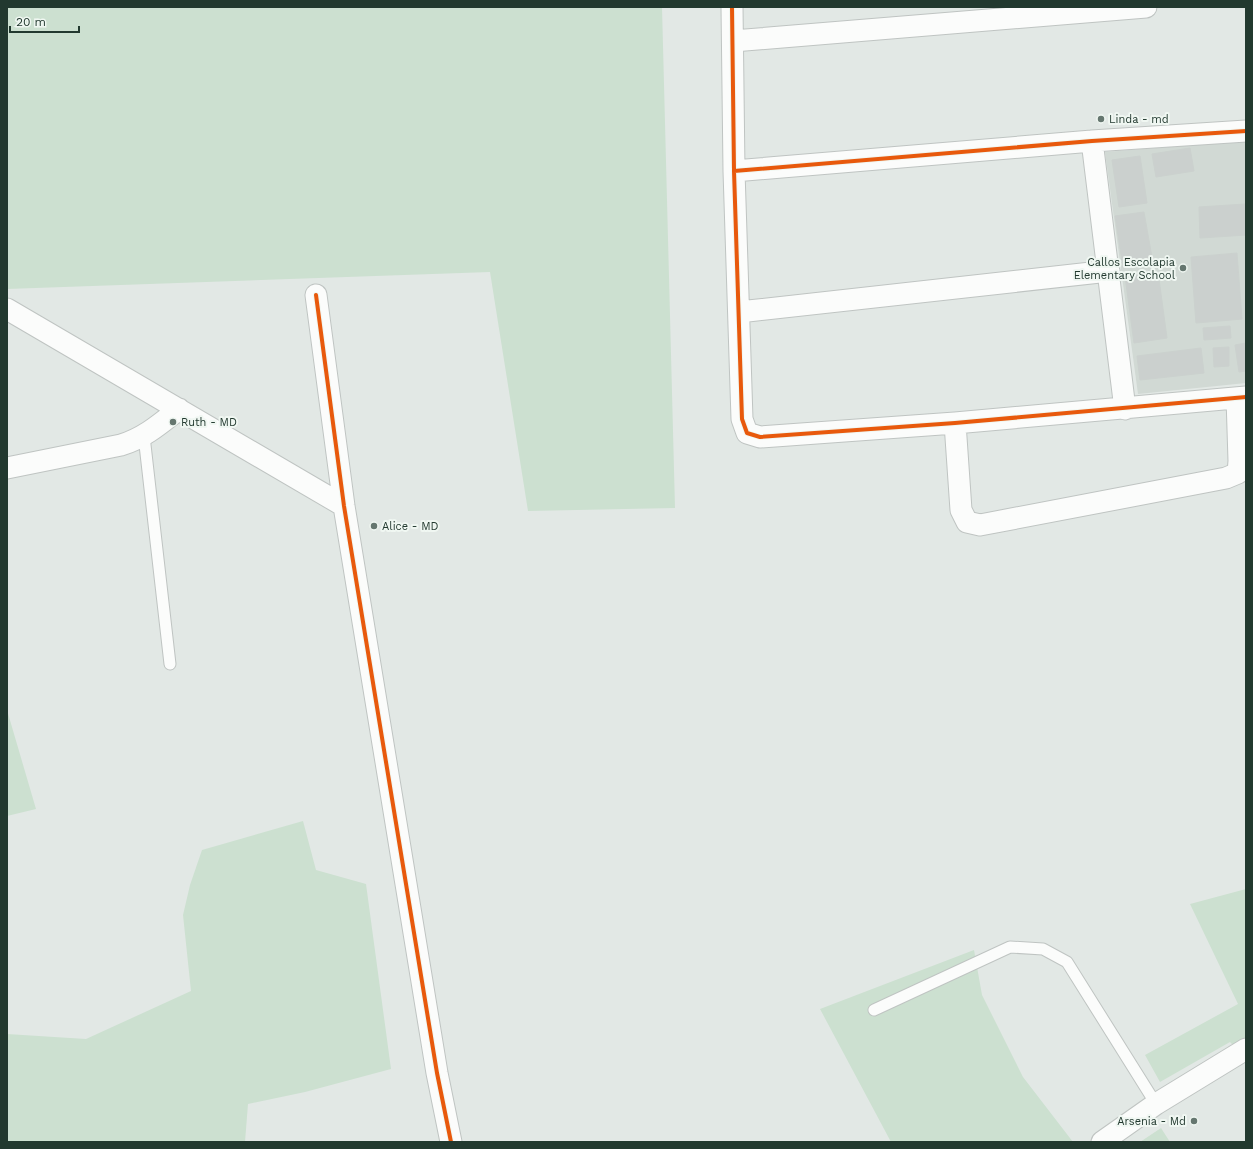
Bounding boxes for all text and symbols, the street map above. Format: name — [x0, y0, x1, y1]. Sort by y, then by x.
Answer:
scale bar — [10, 8, 79, 34]
text: 20 m — [16, 15, 46, 29]
place label: Linda - md — [1109, 113, 1169, 126]
marker: Linda - md — [1096, 114, 1106, 124]
place label: Callos Escolapia Elementary School — [1074, 256, 1176, 282]
marker: Callos Escolapia Elementary School — [1178, 263, 1188, 273]
place label: Ruth - MD — [181, 416, 237, 429]
marker: Ruth - MD — [168, 417, 178, 427]
place label: Alice - MD — [382, 520, 439, 533]
marker: Alice - MD — [369, 521, 379, 531]
place label: Arsenia - Md — [1117, 1115, 1186, 1128]
marker: Arsenia - Md — [1189, 1116, 1199, 1126]

